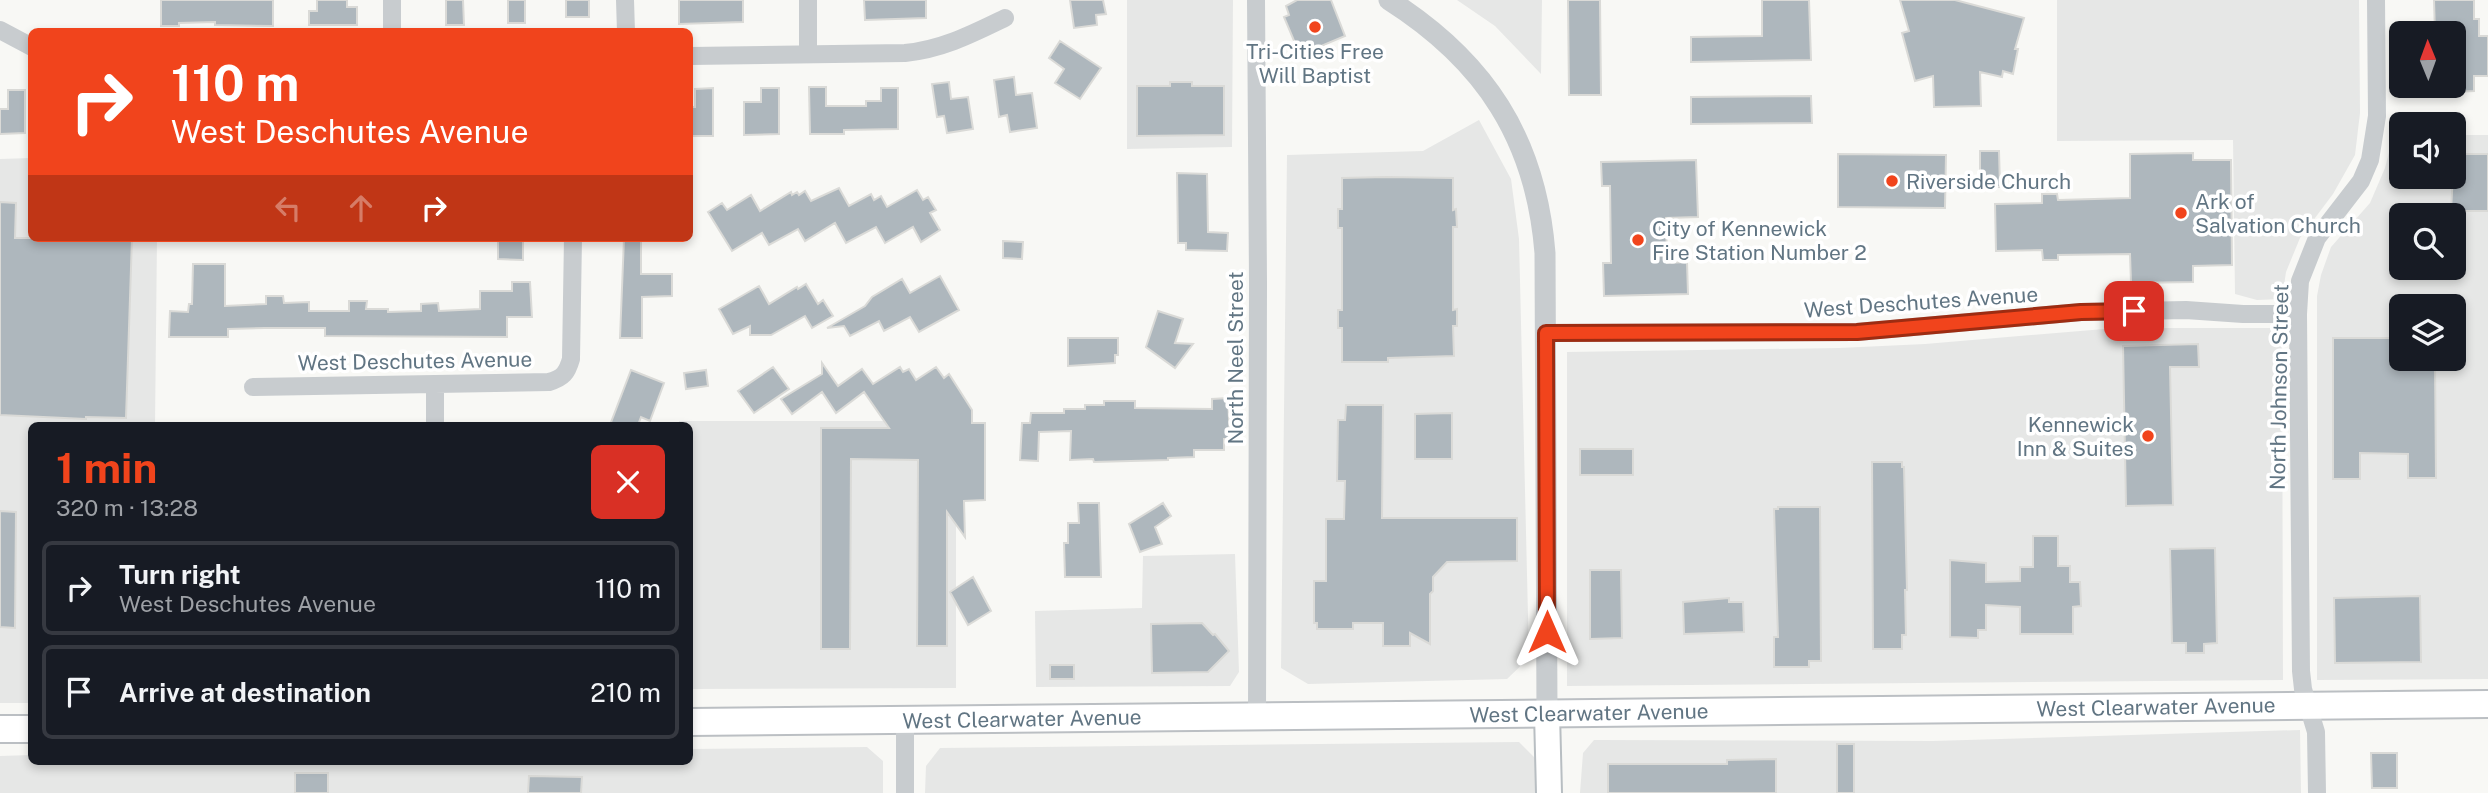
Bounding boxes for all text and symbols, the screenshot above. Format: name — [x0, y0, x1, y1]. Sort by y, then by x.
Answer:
marker: Tri-Cities Free Will Baptist — [1307, 19, 1323, 35]
north arrow — [2389, 21, 2466, 98]
map controls — [2389, 21, 2466, 371]
place label: Tri-Cities Free Will Baptist — [1246, 39, 1384, 88]
text: 110 m — [171, 54, 299, 112]
icon: right — [56, 56, 147, 147]
button: sound — [2389, 112, 2466, 189]
text: West Deschutes Avenue — [171, 113, 529, 150]
place label: Riverside Church — [1906, 169, 2071, 194]
marker: Riverside Church — [1884, 173, 1900, 189]
icon: left — [269, 189, 307, 227]
icon: ahead — [342, 189, 380, 227]
icon: right — [415, 189, 453, 227]
place label: Ark of Salvation Church — [2195, 189, 2361, 238]
button: search — [2389, 203, 2466, 280]
marker: Ark of Salvation Church — [2173, 205, 2189, 221]
place label: City of Kennewick Fire Station Number 2 — [1652, 216, 1867, 265]
marker: City of Kennewick Fire Station Number 2 — [1630, 232, 1646, 248]
street label: North Neel Street — [1223, 271, 1248, 445]
street label: West Deschutes Avenue — [1803, 281, 2039, 323]
pin — [2104, 281, 2164, 341]
street label: North Johnson Street — [2265, 284, 2293, 490]
icon: arrive — [2115, 292, 2153, 330]
button: layers — [2389, 294, 2466, 371]
street label: West Deschutes Avenue — [297, 346, 533, 376]
place label: Kennewick Inn & Suites — [2017, 412, 2134, 461]
marker: Kennewick Inn & Suites — [2140, 428, 2156, 444]
text: 1 min — [56, 443, 157, 492]
button: close — [591, 445, 665, 519]
text: 320 m · 13:28 — [56, 494, 198, 521]
text: Turn right — [119, 559, 241, 590]
icon: right — [60, 569, 98, 607]
text: 110 m — [595, 573, 661, 604]
text: West Deschutes Avenue — [119, 590, 376, 617]
position arrow — [1510, 595, 1584, 669]
icon: arrive — [60, 673, 98, 711]
text: Arrive at destination — [119, 677, 371, 708]
text: 210 m — [590, 677, 661, 708]
street label: West Clearwater Avenue — [2036, 692, 2276, 722]
street label: West Clearwater Avenue — [1469, 698, 1709, 728]
street label: West Clearwater Avenue — [902, 704, 1142, 734]

